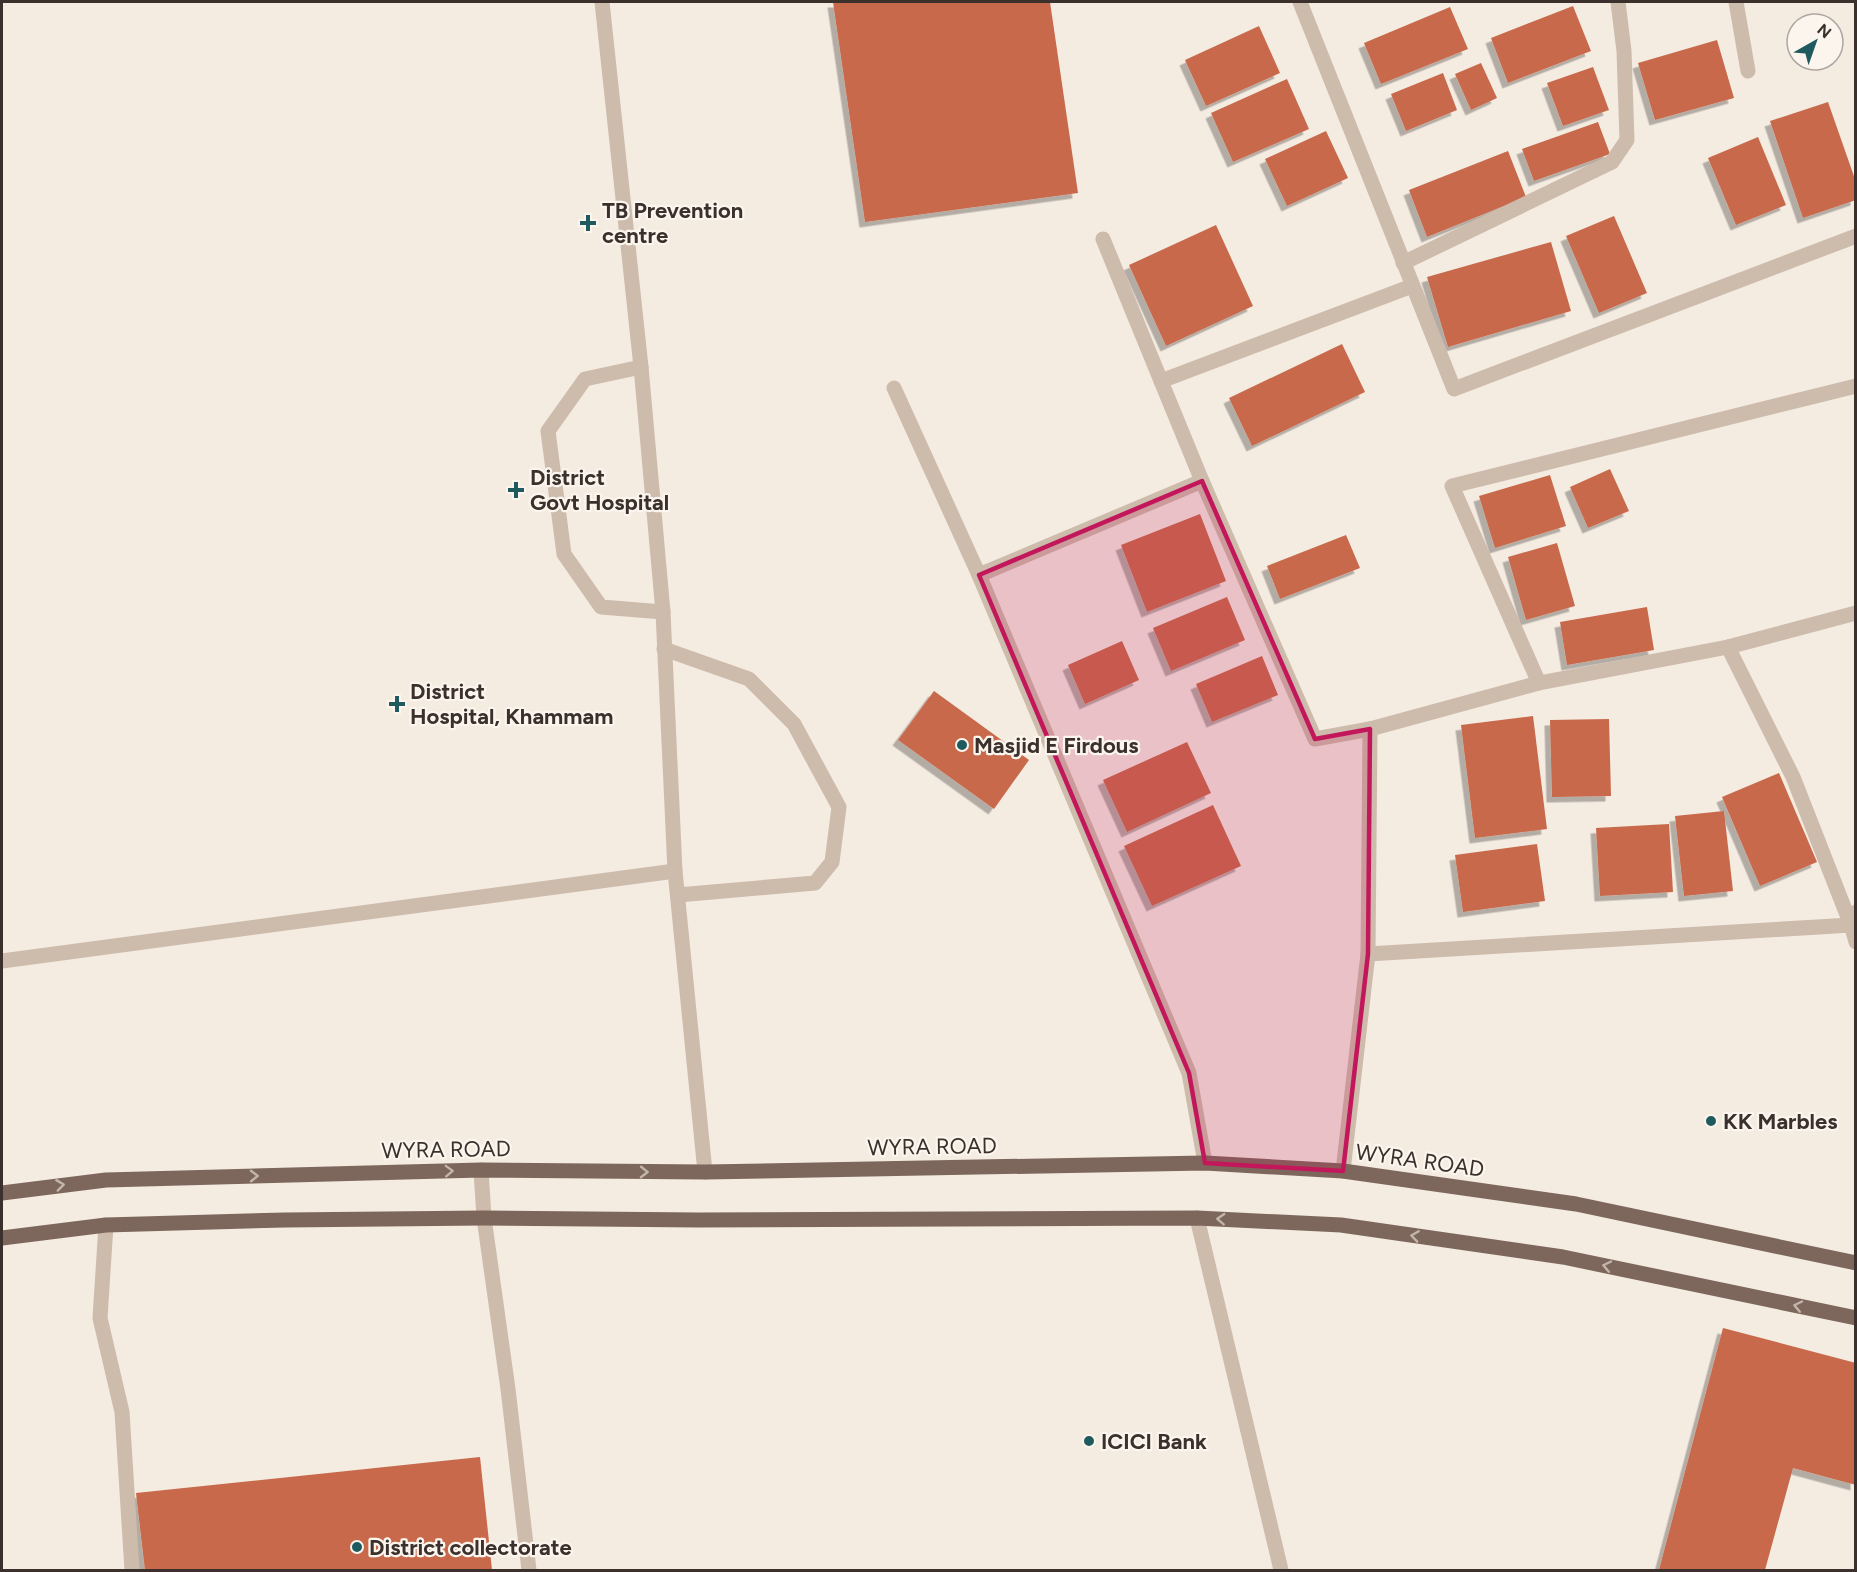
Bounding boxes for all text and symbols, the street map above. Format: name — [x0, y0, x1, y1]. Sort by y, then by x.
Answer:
north arrow — [1785, 12, 1845, 72]
text: N — [1813, 20, 1835, 42]
place label: TB Prevention centre — [602, 197, 743, 249]
marker: TB Prevention centre — [579, 214, 597, 232]
place label: District Govt Hospital — [530, 464, 669, 516]
marker: District Govt Hospital — [507, 481, 525, 499]
place label: District Hospital, Khammam — [410, 678, 613, 730]
marker: District Hospital, Khammam — [388, 695, 406, 713]
place label: Masjid E Firdous — [974, 732, 1138, 759]
marker: Masjid E Firdous — [955, 738, 969, 752]
place label: KK Marbles — [1723, 1108, 1837, 1135]
marker: KK Marbles — [1704, 1114, 1718, 1128]
street label: WYRA ROAD — [867, 1132, 997, 1161]
street label: WYRA ROAD — [381, 1135, 511, 1164]
street label: WYRA ROAD — [1354, 1138, 1486, 1183]
one-way arrow — [445, 1164, 454, 1177]
one-way arrow — [640, 1165, 649, 1178]
one-way arrow — [250, 1170, 259, 1183]
one-way arrow — [55, 1180, 64, 1192]
one-way arrow — [1216, 1213, 1225, 1226]
one-way arrow — [1410, 1230, 1419, 1242]
one-way arrow — [1603, 1260, 1613, 1273]
one-way arrow — [1794, 1300, 1804, 1313]
place label: ICICI Bank — [1101, 1428, 1207, 1455]
marker: ICICI Bank — [1082, 1434, 1096, 1448]
place label: District collectorate — [369, 1534, 572, 1561]
marker: District collectorate — [350, 1540, 364, 1554]

